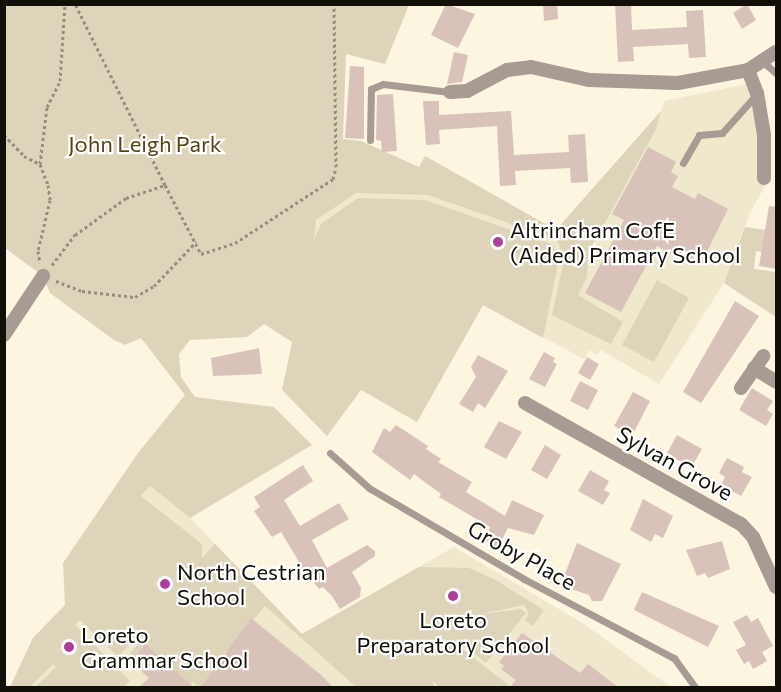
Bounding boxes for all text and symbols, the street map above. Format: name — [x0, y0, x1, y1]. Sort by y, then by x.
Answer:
park label: John Leigh Park — [68, 131, 222, 157]
place label: Altrincham CofE (Aided) Primary School — [510, 216, 741, 268]
marker: Altrincham CofE (Aided) Primary School — [491, 235, 505, 249]
street label: Sylvan Grove — [612, 420, 738, 506]
street label: Groby Place — [463, 515, 581, 595]
place label: North Cestrian School — [177, 558, 326, 610]
marker: North Cestrian School — [158, 577, 172, 591]
marker: Loreto Preparatory School — [446, 589, 460, 603]
place label: Loreto Preparatory School — [356, 606, 550, 658]
place label: Loreto Grammar School — [81, 621, 248, 672]
marker: Loreto Grammar School — [62, 640, 76, 654]

